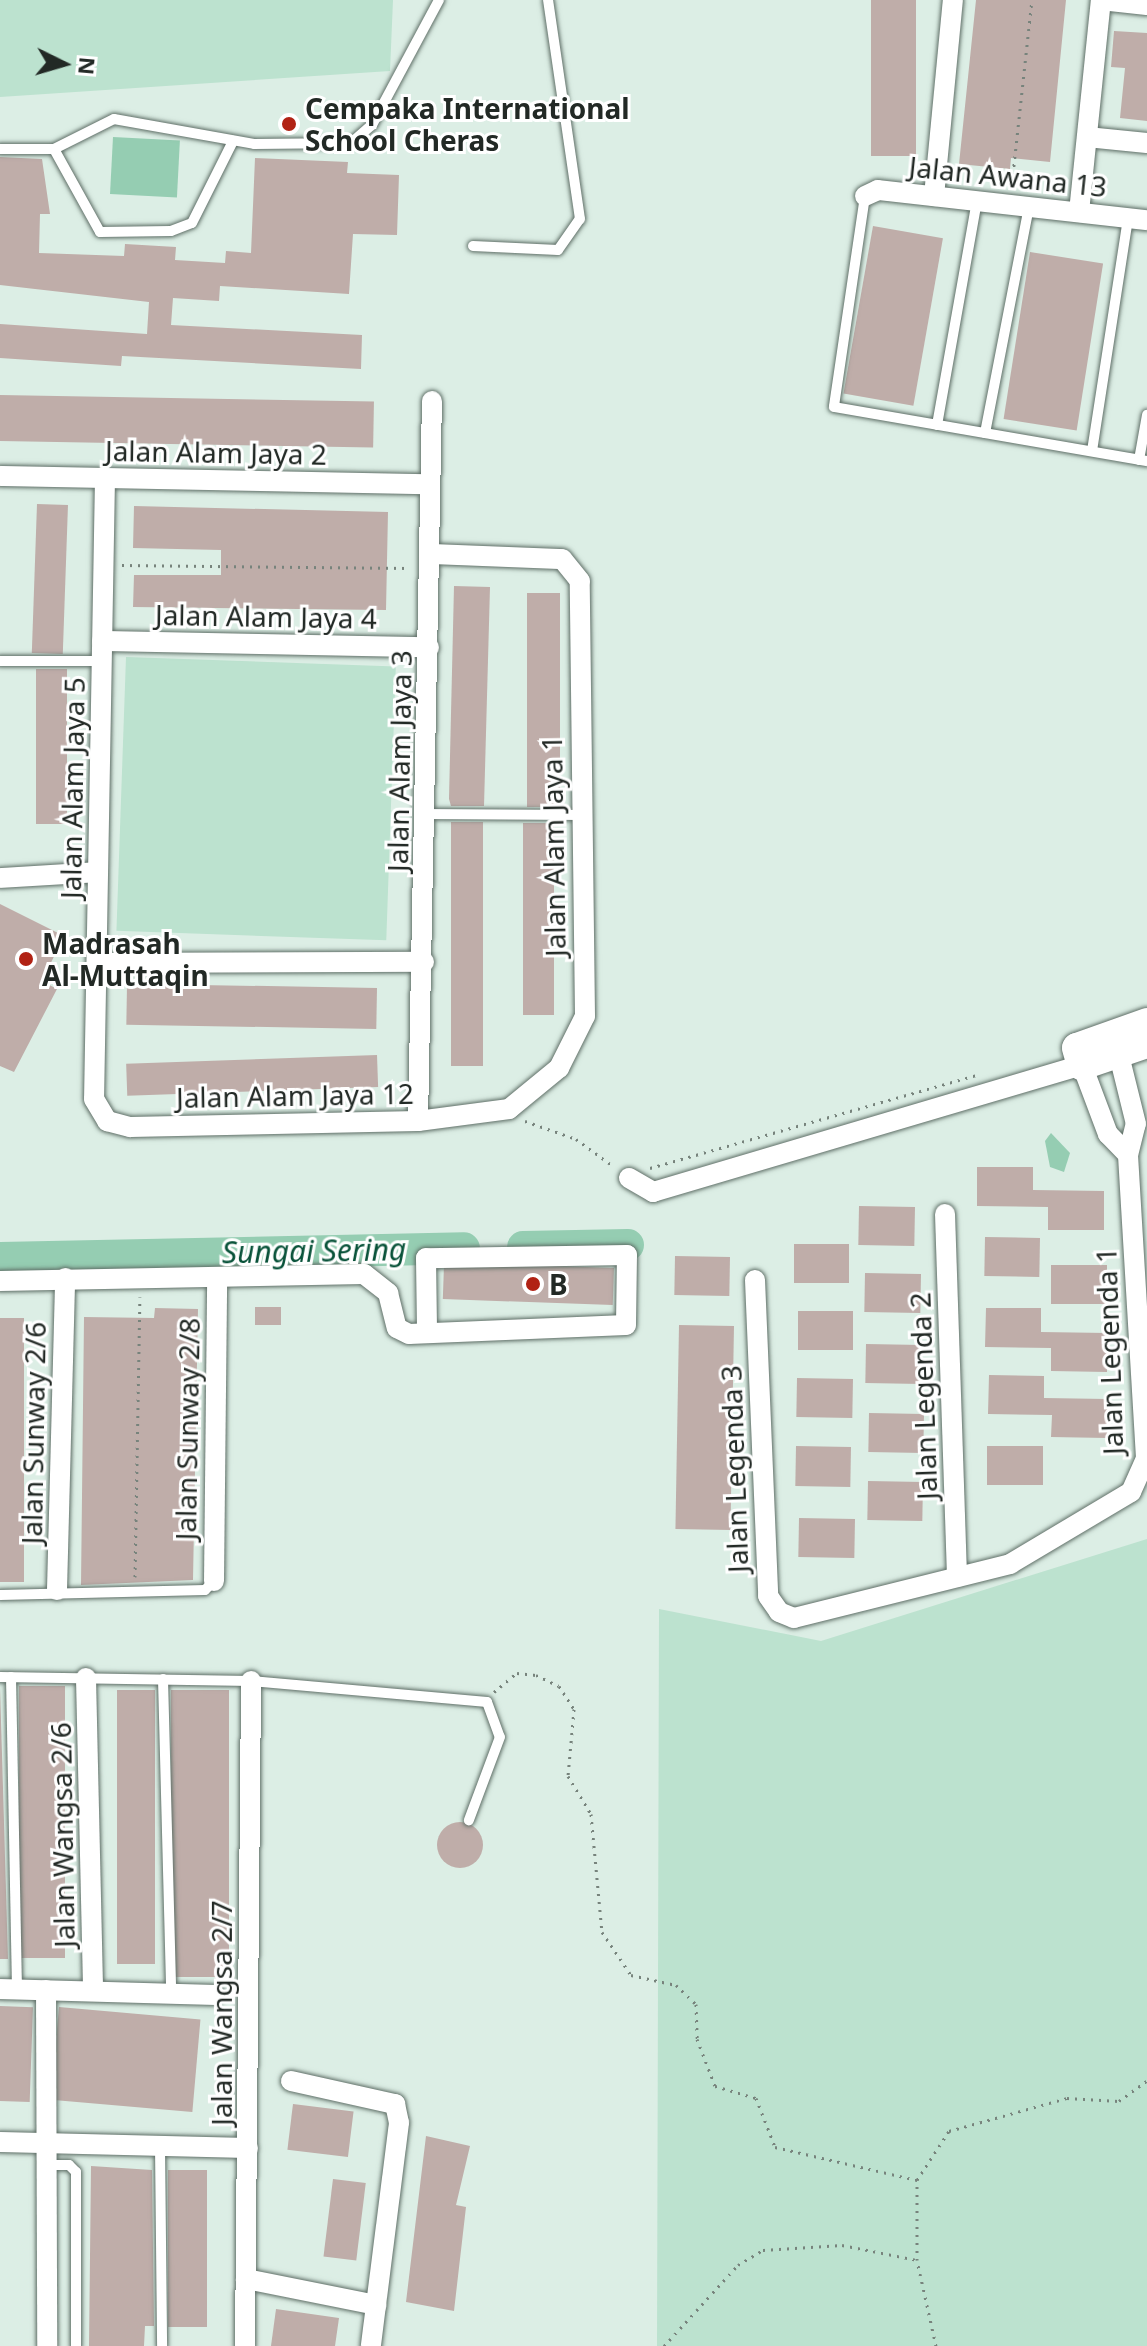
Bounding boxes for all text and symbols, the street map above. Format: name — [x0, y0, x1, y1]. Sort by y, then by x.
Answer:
north arrow — [24, 24, 104, 104]
text: N — [72, 56, 104, 76]
place label: Cempaka International School Cheras — [305, 91, 630, 157]
marker: Cempaka International School Cheras — [280, 115, 298, 133]
street label: Jalan Awana 13 — [907, 149, 1109, 203]
street label: Jalan Alam Jaya 2 — [105, 433, 327, 471]
street label: Jalan Alam Jaya 4 — [155, 597, 377, 635]
street label: Jalan Alam Jaya 3 — [380, 650, 418, 872]
street label: Jalan Alam Jaya 5 — [53, 677, 91, 899]
street label: Jalan Alam Jaya 1 — [534, 735, 572, 957]
place label: Madrasah Al-Muttaqin — [42, 926, 209, 992]
marker: Madrasah Al-Muttaqin — [17, 950, 35, 968]
street label: Jalan Alam Jaya 12 — [176, 1076, 414, 1114]
water label: Sungai Sering — [222, 1231, 406, 1271]
street label: Jalan Legenda 1 — [1089, 1247, 1129, 1455]
place label: B — [549, 1267, 568, 1301]
marker: B — [524, 1275, 542, 1293]
street label: Jalan Legenda 2 — [903, 1292, 943, 1500]
street label: Jalan Sunway 2/8 — [168, 1317, 206, 1541]
street label: Jalan Sunway 2/6 — [14, 1321, 52, 1545]
street label: Jalan Legenda 3 — [714, 1365, 754, 1573]
street label: Jalan Wangsa 2/6 — [43, 1722, 81, 1948]
street label: Jalan Wangsa 2/7 — [204, 1900, 238, 2126]

